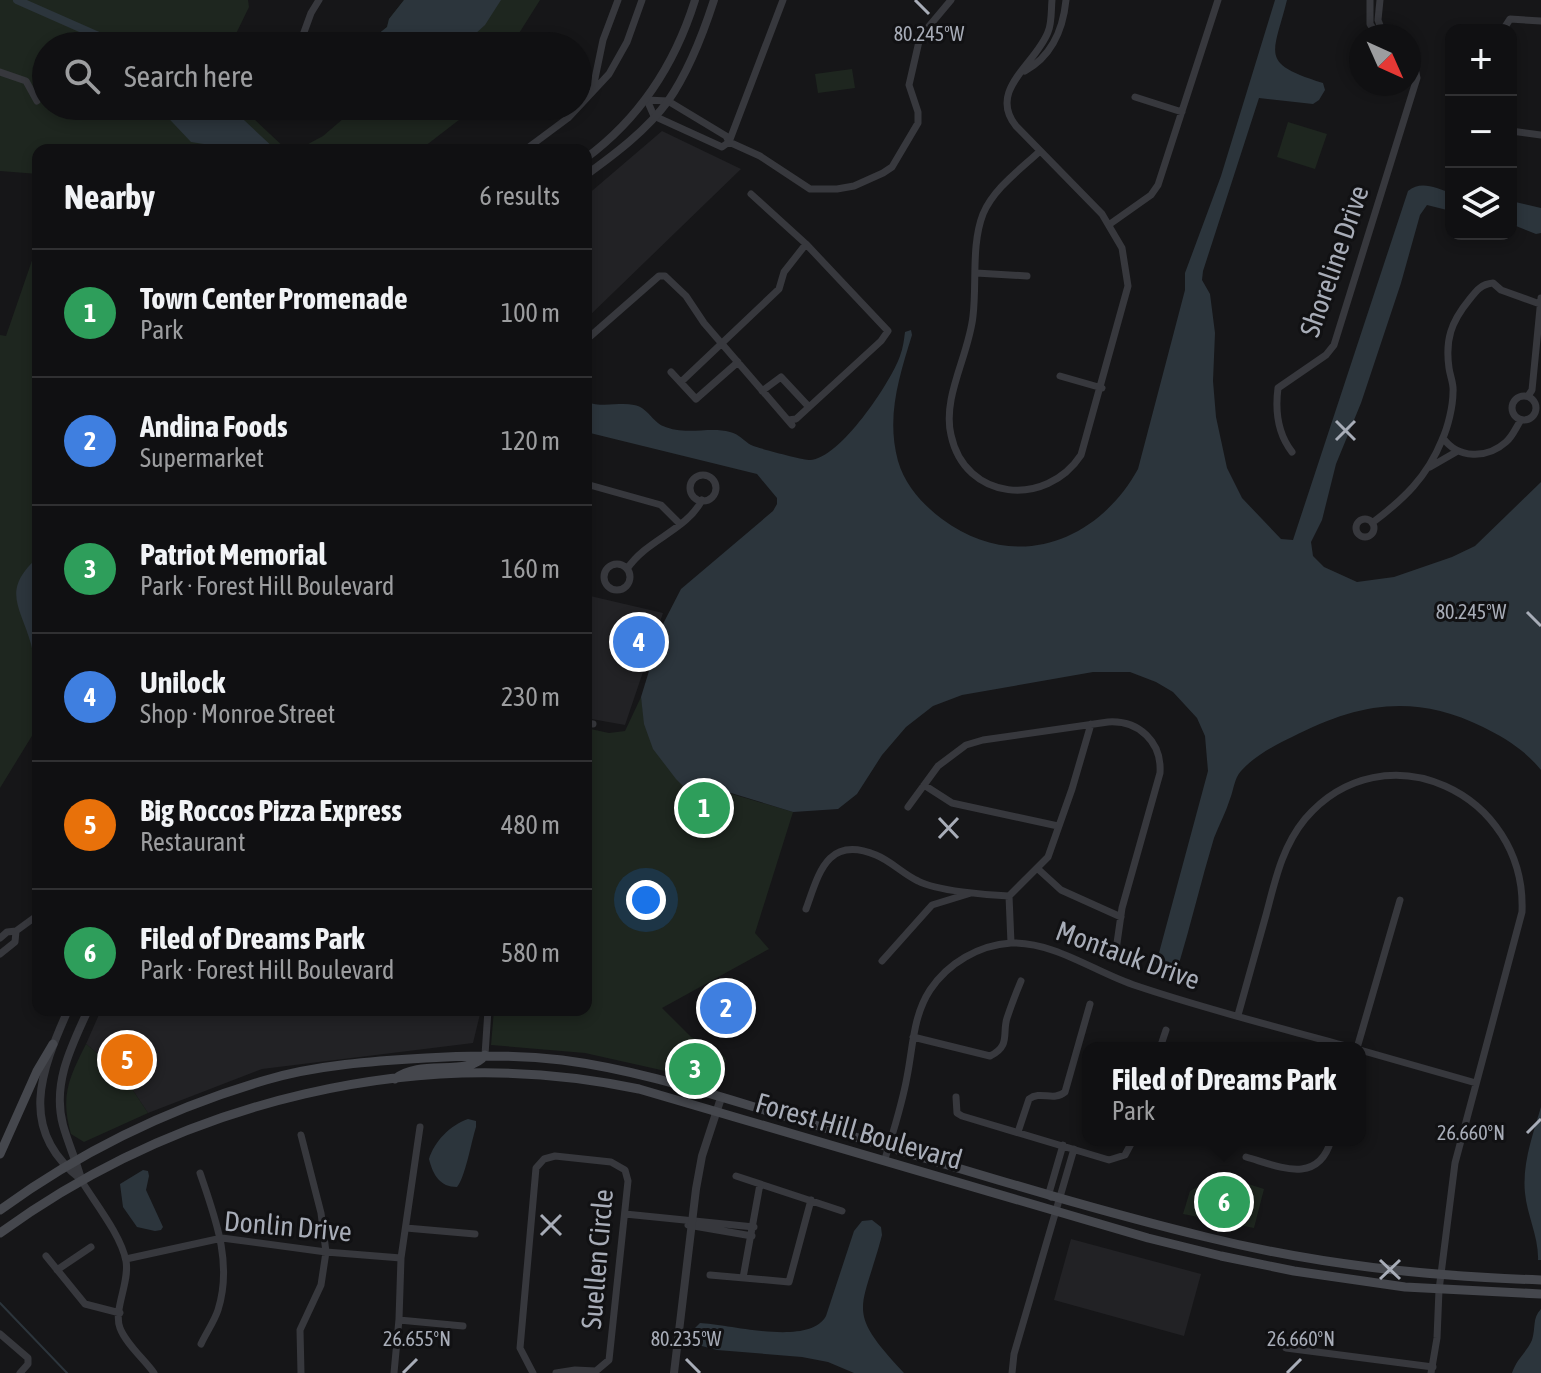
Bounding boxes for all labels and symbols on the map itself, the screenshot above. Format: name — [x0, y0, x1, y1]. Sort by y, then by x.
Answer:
text: 80.245°W — [894, 22, 965, 45]
north arrow — [1349, 24, 1421, 96]
street label: Shoreline Drive — [1293, 181, 1375, 341]
text: 80.245°W — [1436, 600, 1507, 623]
pin: 4 — [613, 612, 665, 672]
pin: 1 — [678, 778, 730, 838]
your location — [626, 880, 666, 920]
street label: Montauk Drive — [1052, 914, 1204, 996]
pin: 2 — [700, 978, 752, 1038]
pin: 5 — [101, 1030, 153, 1090]
pin: 3 — [669, 1039, 721, 1099]
street label: Forest Hill Boulevard — [752, 1086, 966, 1176]
text: 26.660°N — [1437, 1121, 1505, 1144]
pin: 6 — [1198, 1172, 1250, 1232]
street label: Suellen Circle — [575, 1188, 619, 1330]
street label: Donlin Drive — [223, 1204, 353, 1248]
text: 26.655°N — [383, 1327, 451, 1350]
text: 80.235°W — [651, 1327, 722, 1350]
text: 26.660°N — [1267, 1327, 1335, 1350]

